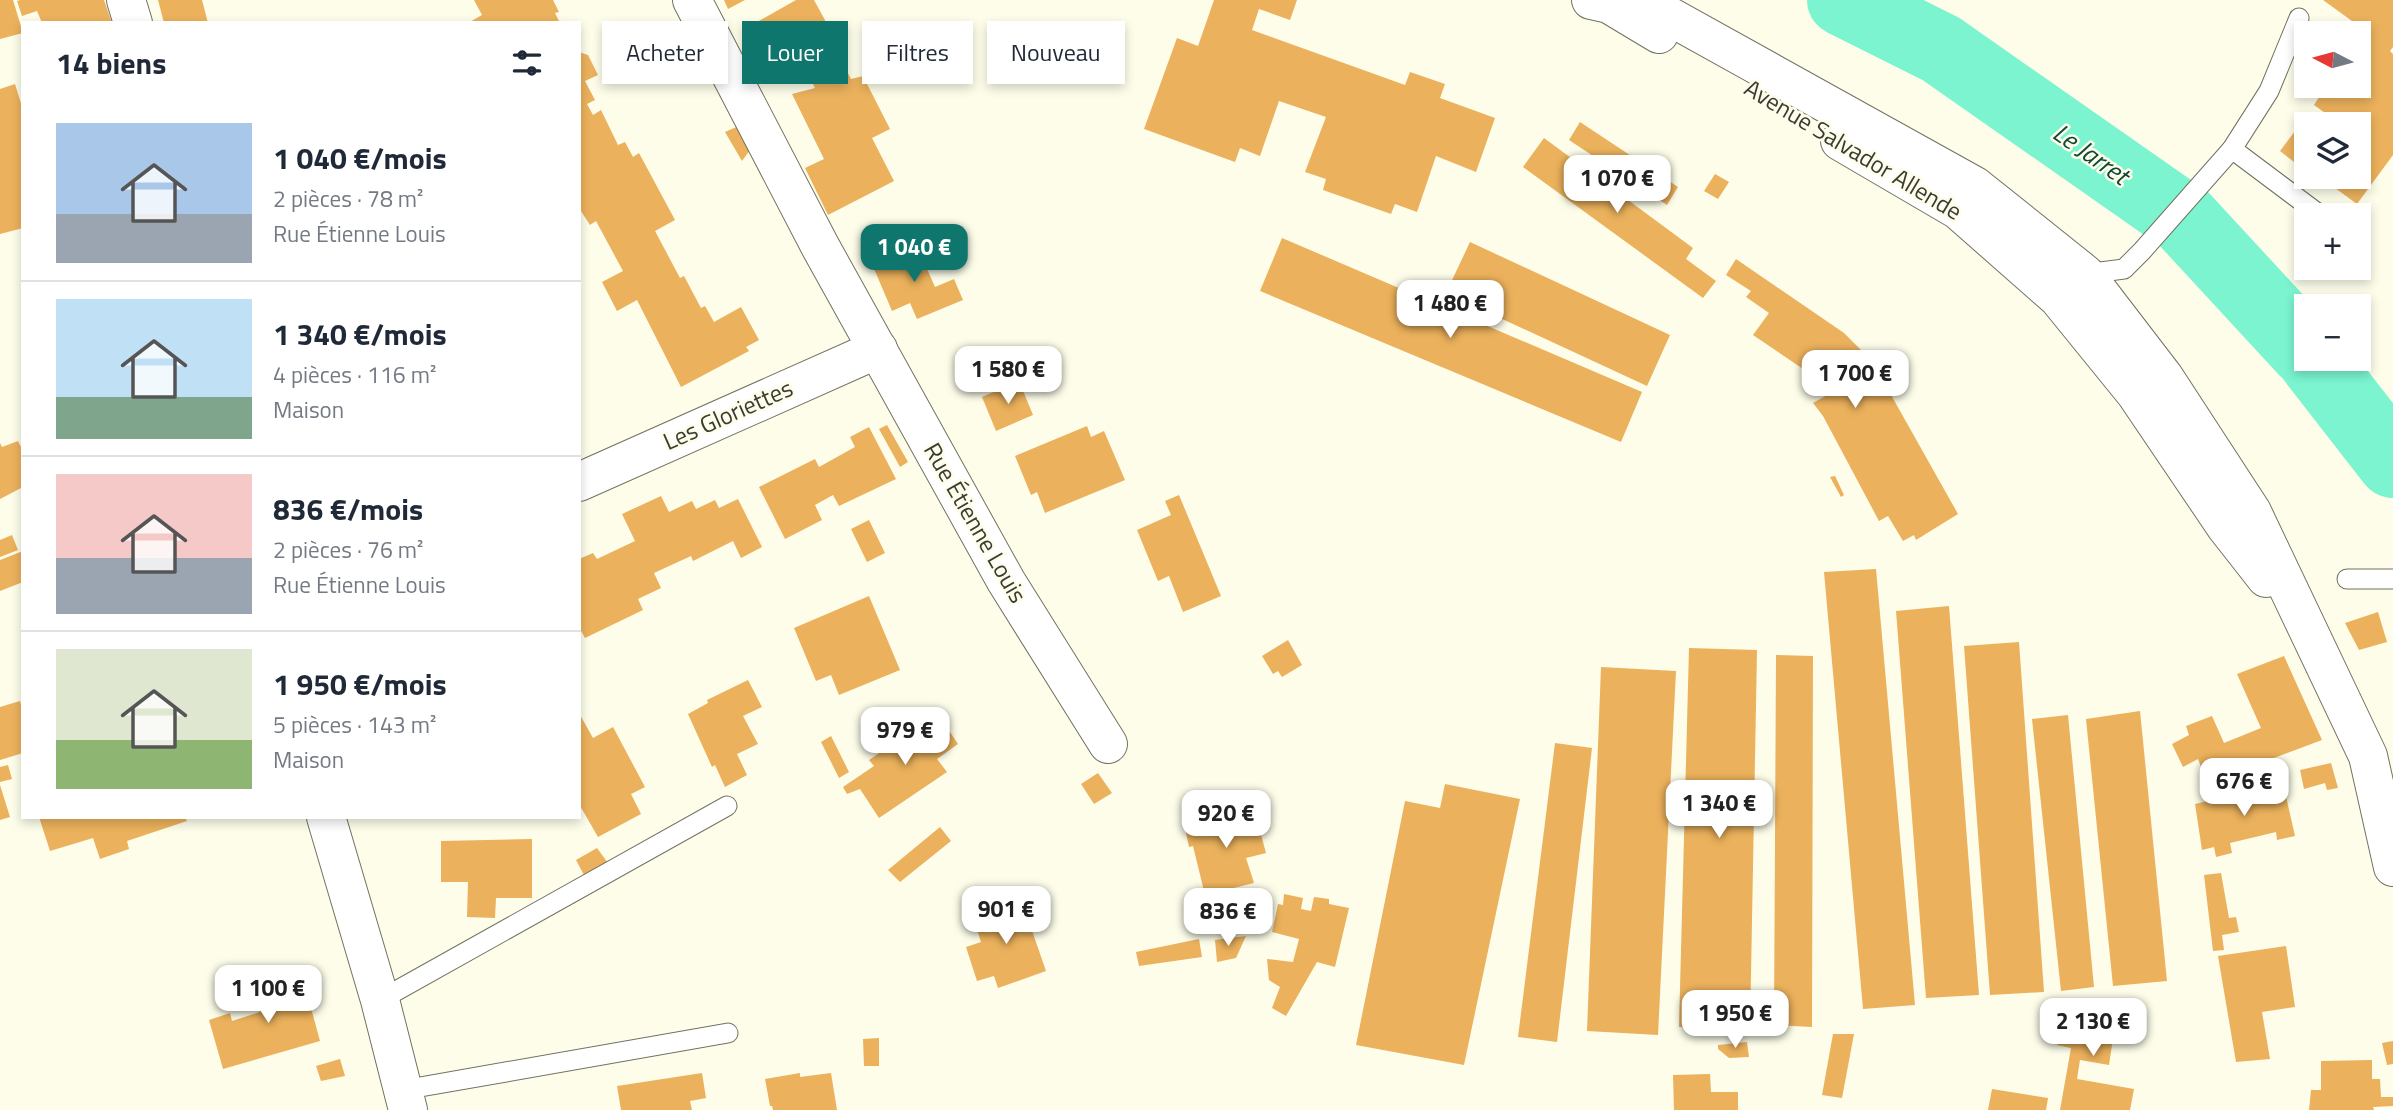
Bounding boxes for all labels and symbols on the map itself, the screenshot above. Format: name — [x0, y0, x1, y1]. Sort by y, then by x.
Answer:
north arrow — [2294, 21, 2371, 98]
street label: Avenue Salvador Allende — [1738, 70, 1969, 229]
water label: Le Jarret — [2045, 113, 2139, 195]
pin: 1 070 € — [1552, 156, 1682, 215]
pin: 1 040 € — [849, 224, 979, 284]
pin: 1 480 € — [1385, 280, 1515, 340]
pin: 1 580 € — [943, 346, 1073, 406]
pin: 1 700 € — [1790, 350, 1920, 410]
street label: Les Gloriettes — [657, 369, 798, 459]
street label: Rue Étienne Louis — [915, 435, 1036, 610]
pin: 979 € — [856, 708, 954, 767]
pin: 676 € — [2195, 758, 2293, 818]
pin: 1 340 € — [1654, 780, 1784, 840]
pin: 920 € — [1177, 790, 1275, 850]
pin: 901 € — [957, 886, 1055, 946]
pin: 836 € — [1179, 888, 1277, 948]
pin: 1 100 € — [203, 965, 333, 1025]
pin: 1 950 € — [1670, 990, 1800, 1050]
pin: 2 130 € — [2028, 998, 2158, 1058]

